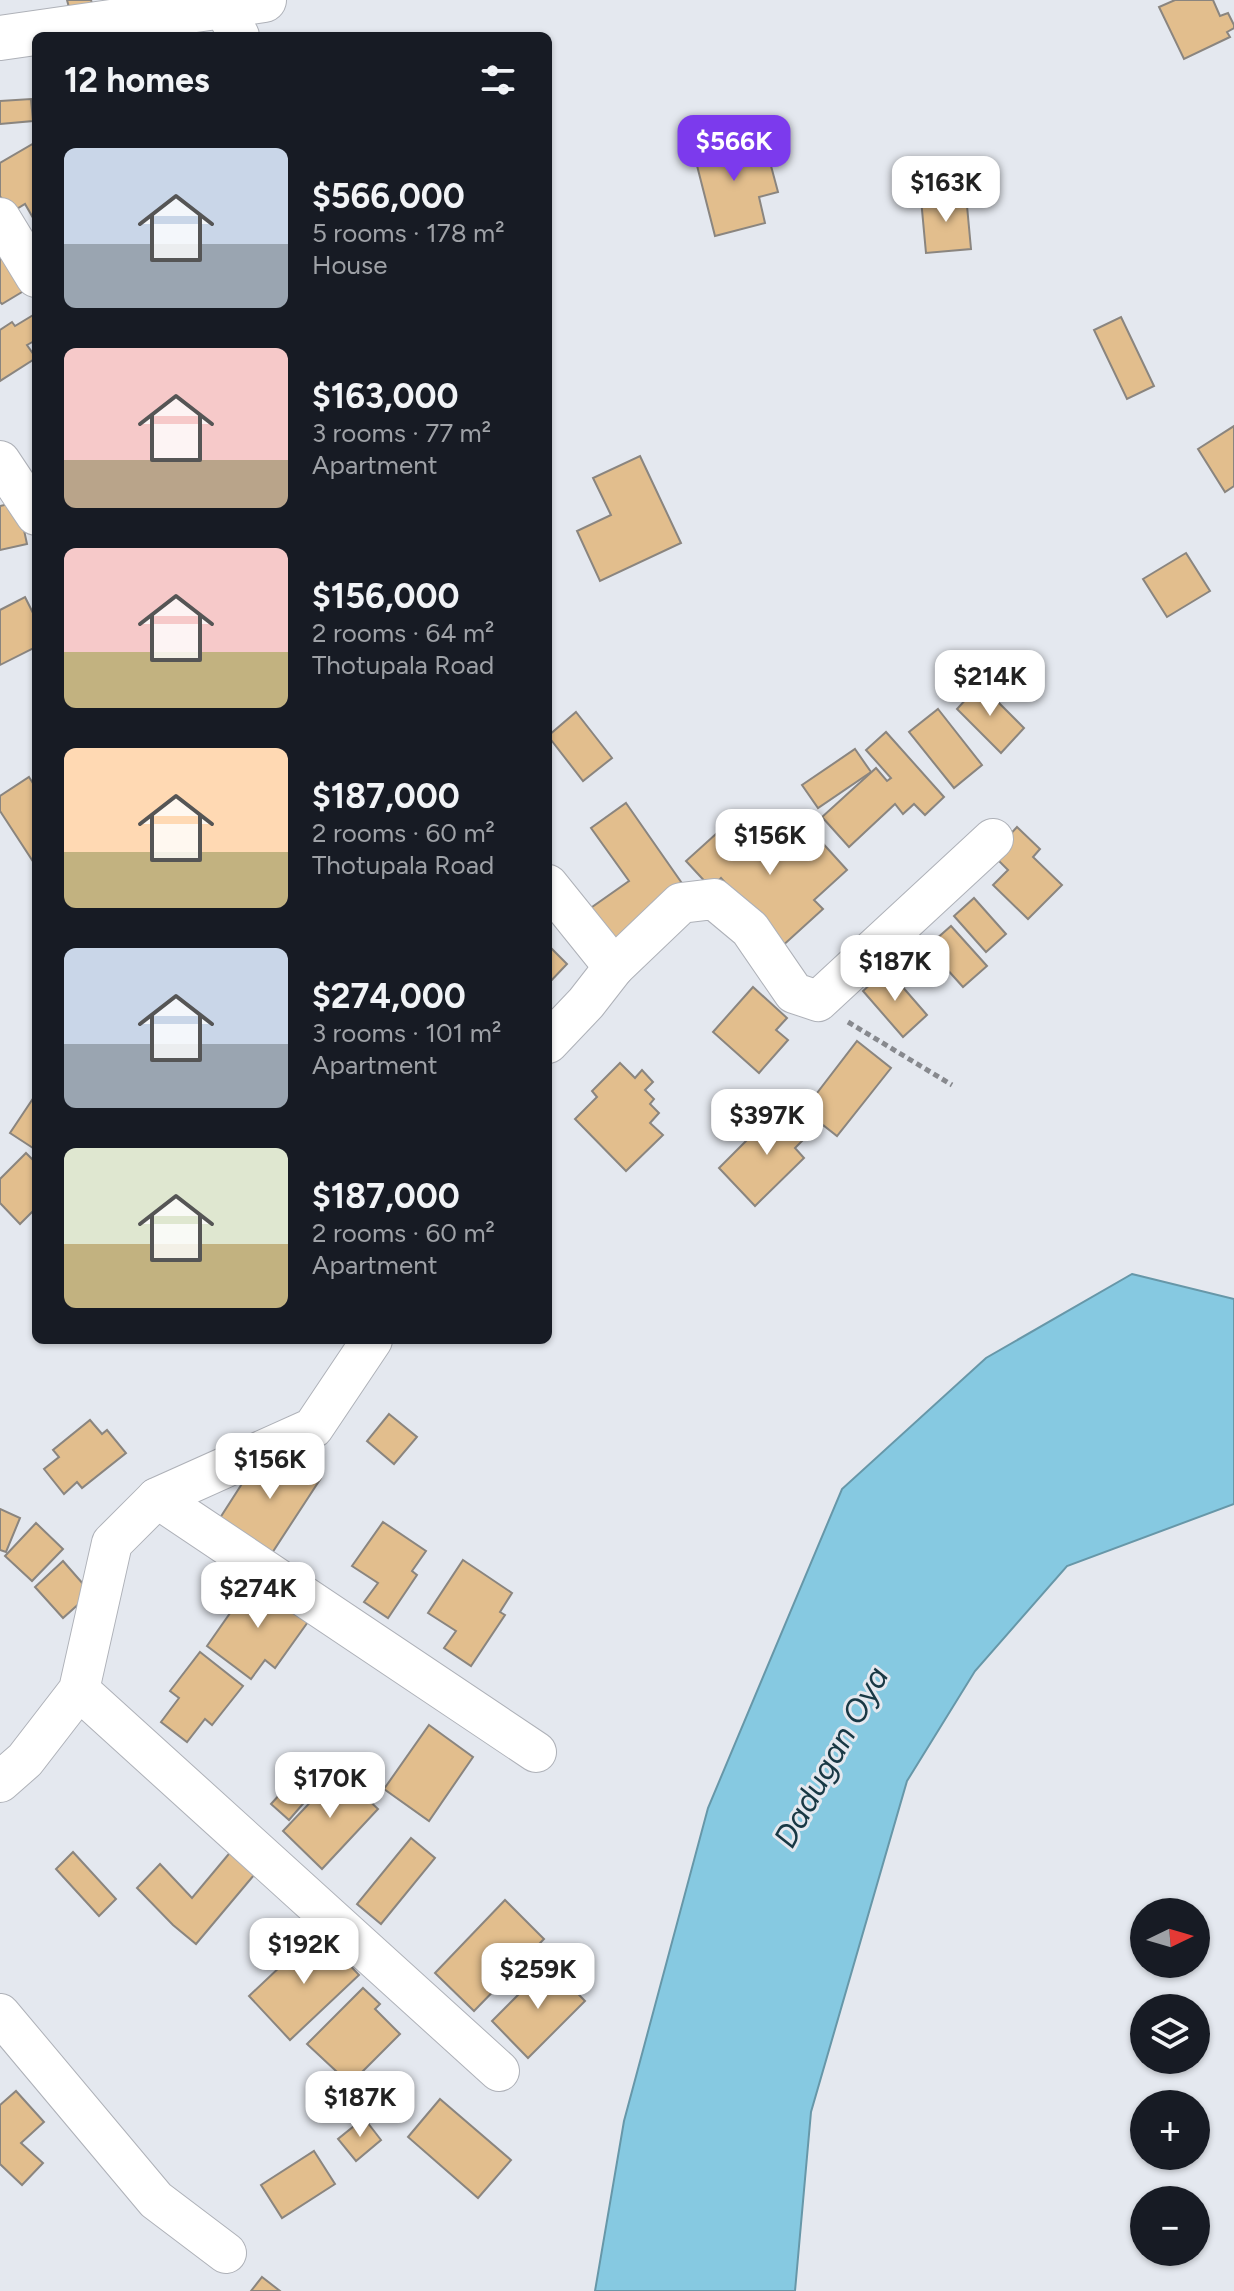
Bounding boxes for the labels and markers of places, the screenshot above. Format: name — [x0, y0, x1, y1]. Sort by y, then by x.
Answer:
pin: $566K — [678, 115, 790, 183]
pin: $163K — [890, 156, 1002, 224]
pin: $214K — [934, 650, 1046, 718]
pin: $156K — [714, 809, 826, 877]
pin: $187K — [839, 935, 951, 1003]
pin: $397K — [711, 1089, 823, 1157]
pin: $156K — [214, 1433, 326, 1501]
pin: $274K — [202, 1562, 314, 1630]
pin: $170K — [274, 1752, 386, 1820]
pin: $192K — [248, 1918, 360, 1986]
pin: $259K — [482, 1943, 594, 2011]
pin: $187K — [304, 2071, 416, 2139]

